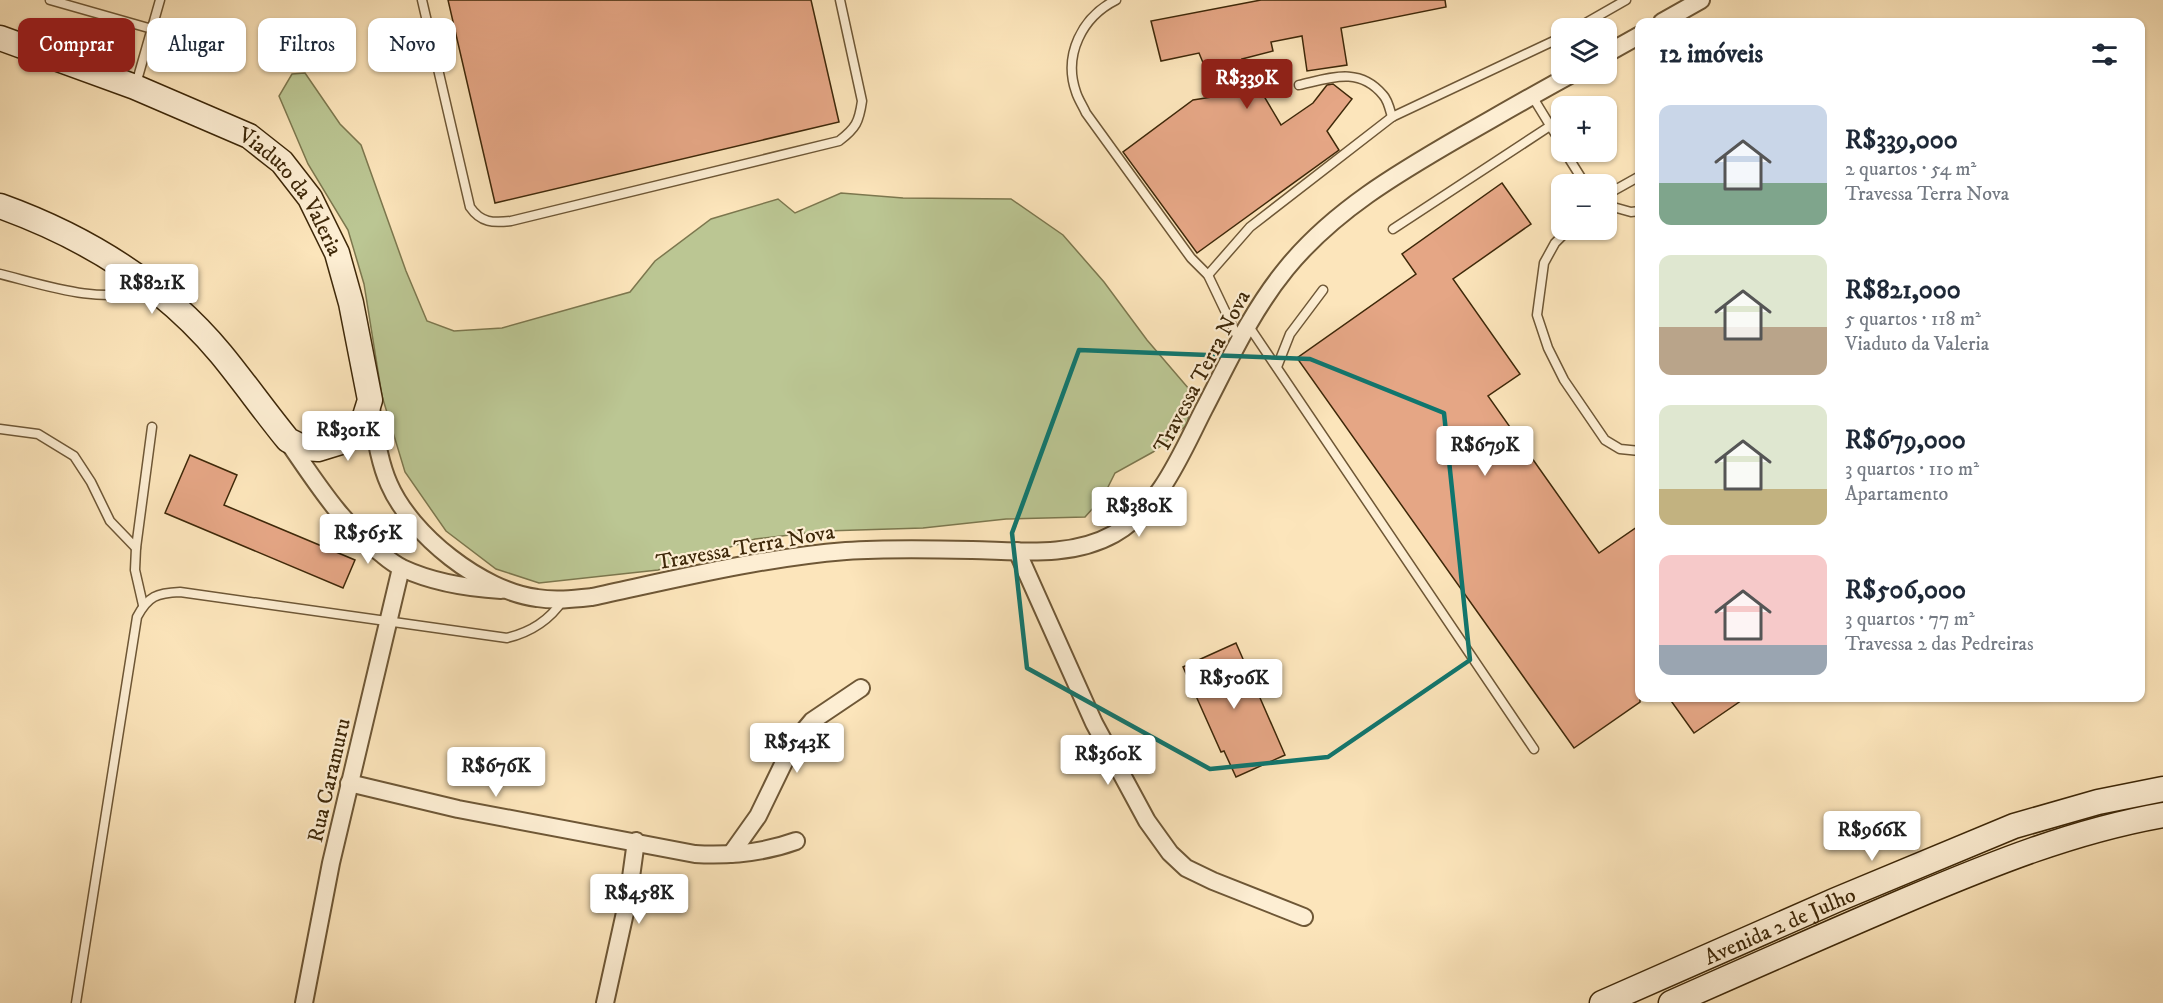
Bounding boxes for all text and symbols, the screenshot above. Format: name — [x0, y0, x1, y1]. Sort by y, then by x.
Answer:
chip: Comprar — [18, 18, 135, 72]
chip: Alugar — [147, 18, 246, 72]
chip: Filtros — [258, 18, 356, 72]
chip: Novo — [368, 18, 456, 72]
map controls — [1551, 18, 1617, 240]
button: layers — [1551, 18, 1617, 84]
text: 12 imóveis — [1659, 38, 1763, 71]
icon: filters — [2088, 38, 2121, 71]
pin: R$339K — [1198, 59, 1296, 110]
text: R$339K — [1215, 66, 1279, 91]
button: + — [1551, 96, 1617, 162]
street label: Viaduto da Valeria — [234, 121, 348, 261]
text: R$339,000 — [1845, 124, 1958, 157]
icon: home — [1707, 129, 1779, 201]
text: 2 quartos · 54 m² — [1845, 157, 1976, 182]
button: − — [1551, 174, 1617, 240]
text: Travessa Terra Nova — [1845, 182, 2009, 207]
pin: R$821K — [103, 264, 201, 315]
text: R$821K — [119, 271, 185, 296]
text: R$821,000 — [1845, 274, 1961, 307]
icon: home — [1707, 279, 1779, 351]
street label: Travessa Terra Nova — [1148, 285, 1257, 458]
text: 5 quartos · 118 m² — [1845, 307, 1981, 332]
text: Viaduto da Valeria — [1845, 332, 1989, 357]
pin: R$301K — [299, 411, 397, 462]
text: R$301K — [316, 418, 380, 443]
text: R$679,000 — [1845, 424, 1966, 457]
pin: R$679K — [1436, 426, 1534, 477]
icon: home — [1707, 429, 1779, 501]
text: R$679K — [1450, 433, 1520, 458]
text: 3 quartos · 110 m² — [1845, 457, 1979, 482]
text: Apartamento — [1845, 482, 1948, 507]
pin: R$380K — [1090, 487, 1188, 538]
text: R$380K — [1106, 494, 1172, 519]
pin: R$565K — [319, 514, 417, 565]
street label: Travessa Terra Nova — [654, 518, 837, 576]
text: R$565K — [334, 521, 402, 546]
text: R$506,000 — [1845, 574, 1966, 607]
icon: home — [1707, 579, 1779, 651]
text: 3 quartos · 77 m² — [1845, 607, 1975, 632]
text: Travessa 2 das Pedreiras — [1845, 632, 2034, 657]
pin: R$506K — [1185, 659, 1283, 710]
text: R$506K — [1199, 666, 1269, 691]
street label: Rua Caramuru — [302, 716, 357, 845]
pin: R$543K — [748, 723, 846, 774]
text: R$543K — [764, 730, 830, 755]
pin: R$360K — [1059, 735, 1157, 786]
text: R$360K — [1075, 742, 1141, 767]
pin: R$676K — [447, 747, 545, 798]
text: R$676K — [461, 754, 531, 779]
pin: R$966K — [1823, 811, 1921, 862]
text: R$966K — [1837, 818, 1907, 843]
pin: R$458K — [590, 874, 688, 925]
text: R$458K — [604, 881, 674, 906]
street label: Avenida 2 de Julho — [1700, 881, 1860, 971]

